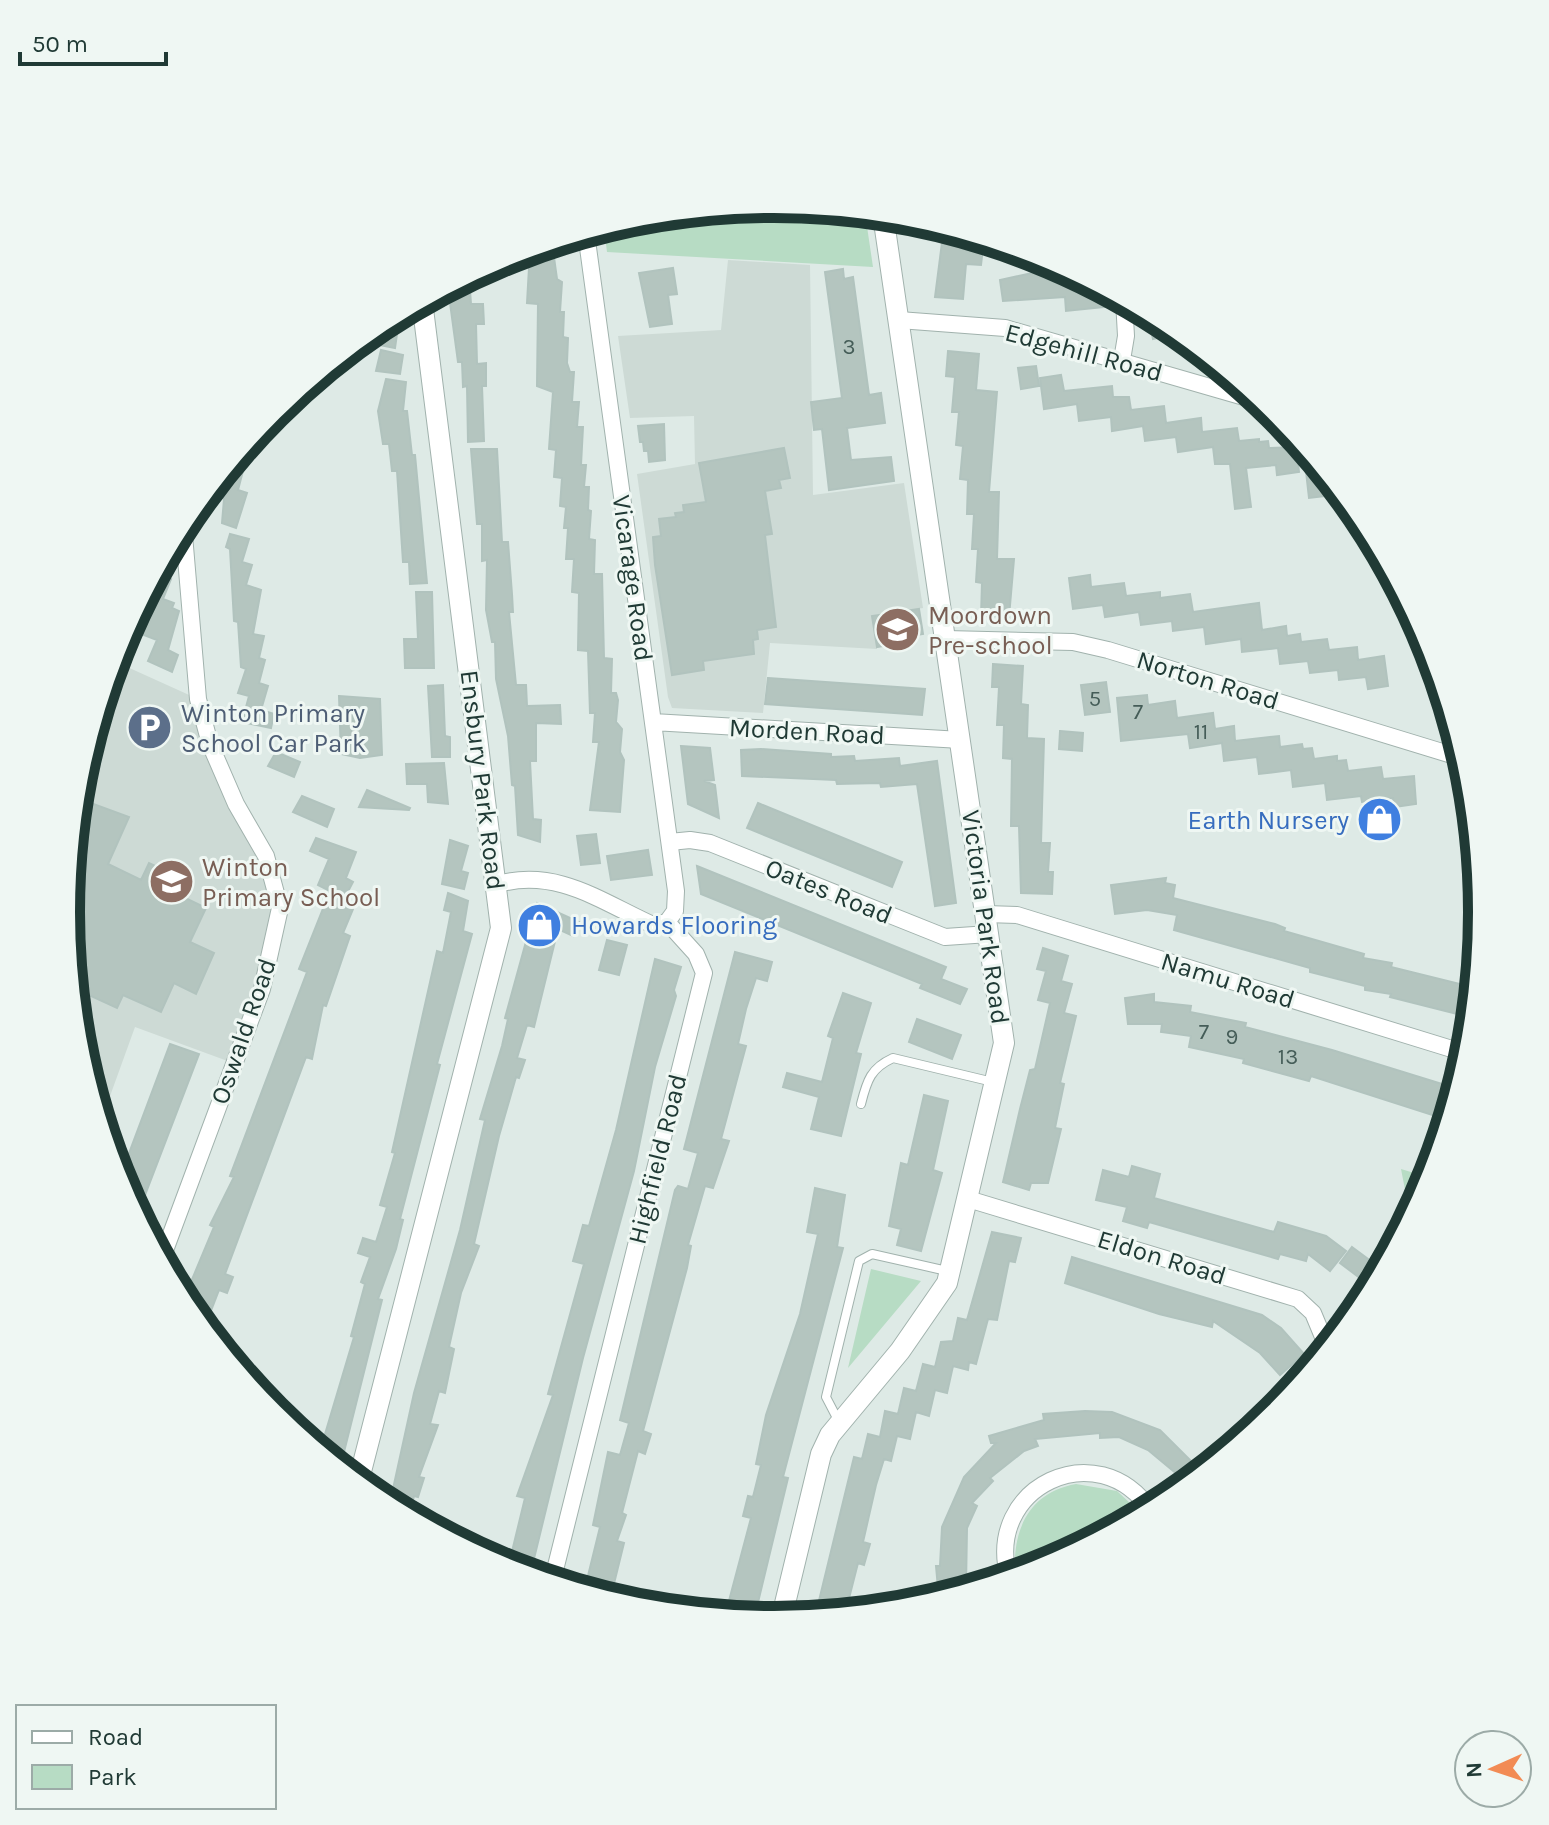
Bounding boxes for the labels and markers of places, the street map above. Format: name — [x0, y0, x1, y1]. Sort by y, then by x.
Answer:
place label: Moordown Pre-school — [928, 600, 1053, 661]
school or university icon: Moordown Pre-school — [873, 606, 921, 654]
place label: Winton Primary School Car Park — [181, 698, 366, 759]
parking icon: Winton Primary School Car Park — [126, 704, 174, 752]
shop icon: Earth Nursery — [1356, 796, 1404, 844]
place label: Earth Nursery — [1188, 805, 1349, 836]
place label: Winton Primary School — [202, 852, 380, 913]
school or university icon: Winton Primary School — [147, 858, 195, 906]
shop icon: Howards Flooring — [516, 901, 564, 949]
place label: Howards Flooring — [571, 910, 778, 941]

